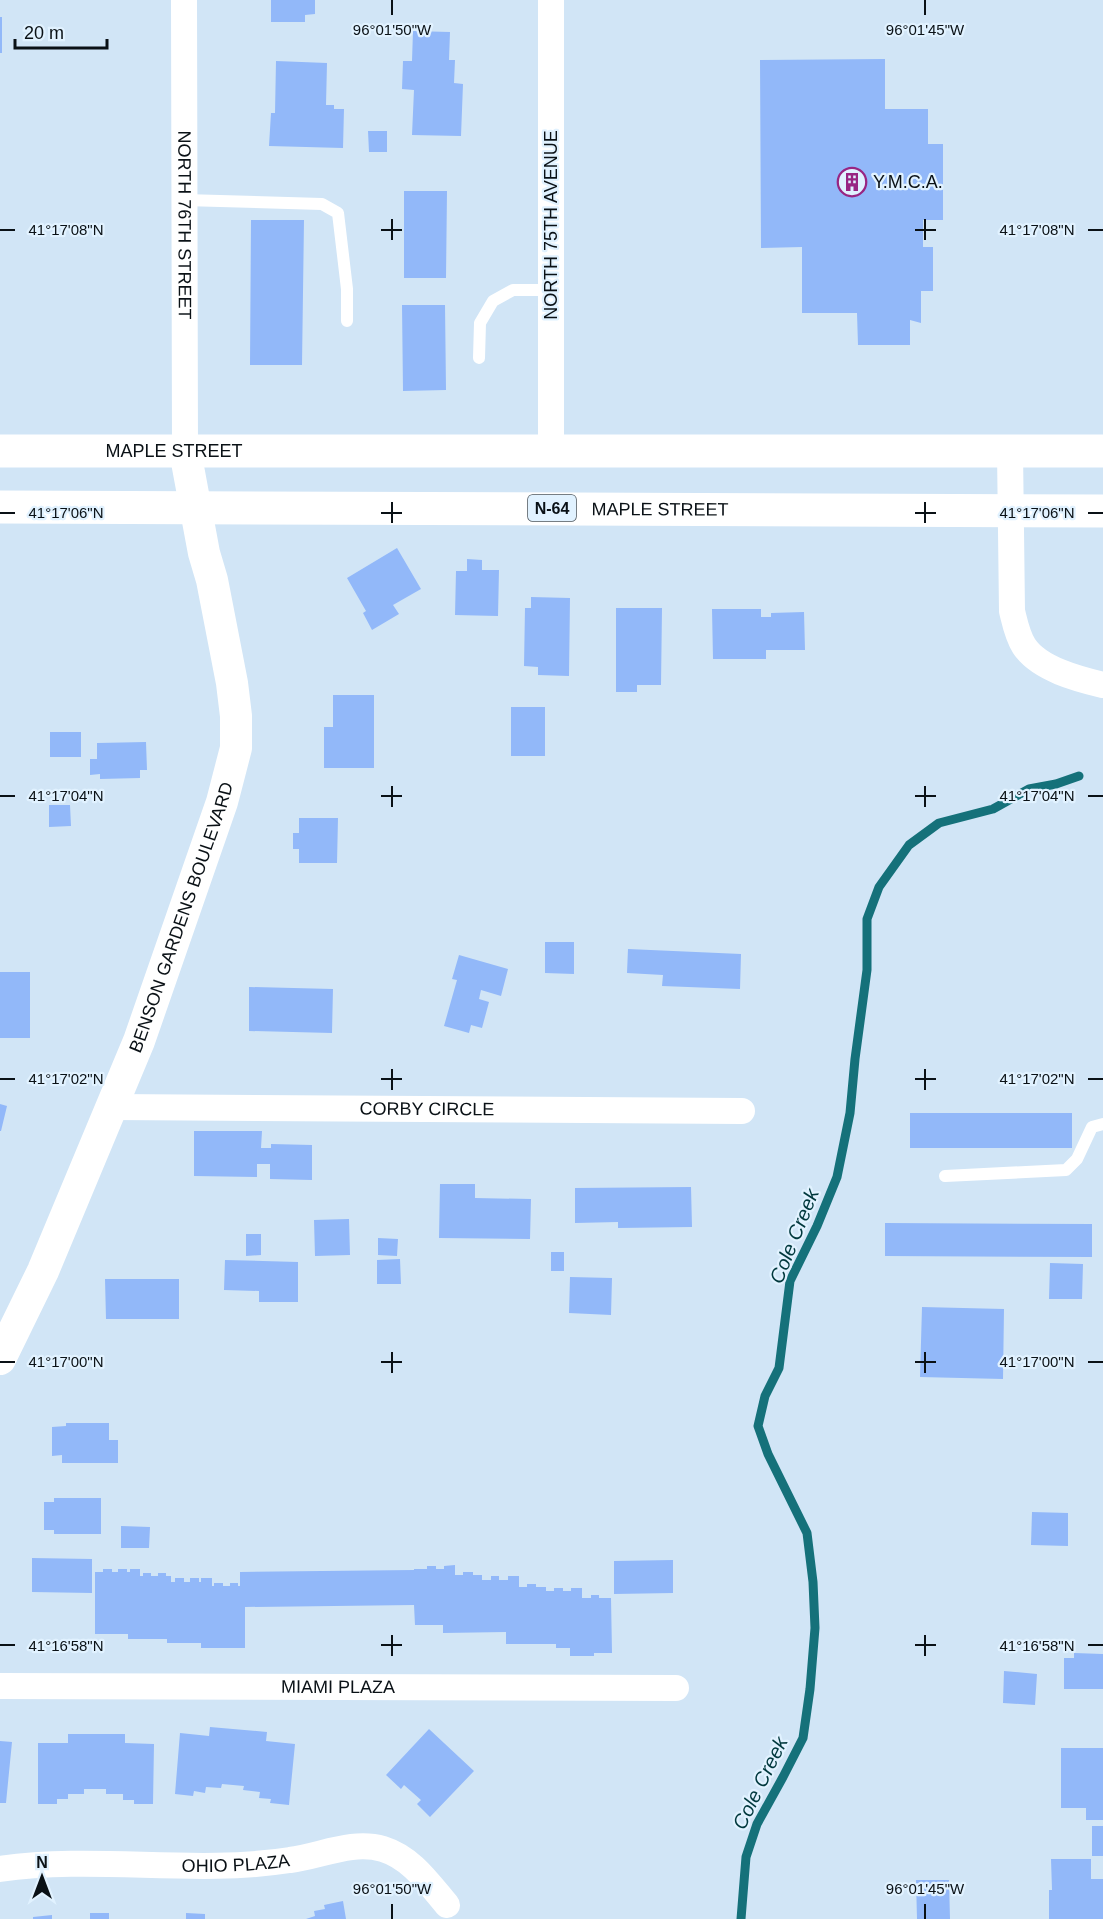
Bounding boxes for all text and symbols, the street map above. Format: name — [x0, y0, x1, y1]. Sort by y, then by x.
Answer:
scale bar — [15, 12, 106, 50]
text: 96°01'50"W — [353, 21, 432, 38]
text: 96°01'45"W — [886, 21, 965, 38]
text: 20 m — [24, 23, 64, 43]
street label: NORTH 75TH AVENUE — [541, 130, 561, 320]
street label: NORTH 76TH STREET — [174, 131, 195, 319]
building icon: Y.M.C.A. — [836, 166, 868, 198]
place label: Y.M.C.A. — [873, 172, 943, 192]
text: 41°17'08"N — [28, 221, 104, 238]
text: 41°17'08"N — [999, 221, 1075, 238]
street label: MAPLE STREET — [105, 441, 243, 461]
road number: N-64 — [528, 495, 576, 521]
street label: MAPLE STREET — [591, 499, 729, 520]
text: 41°17'06"N — [28, 504, 104, 521]
text: 41°17'06"N — [999, 504, 1075, 521]
street label: BENSON GARDENS BOULEVARD — [125, 780, 237, 1056]
text: 41°17'04"N — [28, 787, 104, 804]
text: 41°17'04"N — [999, 787, 1075, 804]
text: 41°17'02"N — [28, 1070, 104, 1087]
text: 41°17'02"N — [999, 1070, 1075, 1087]
street label: CORBY CIRCLE — [360, 1099, 494, 1119]
water label: Cole Creek — [765, 1185, 823, 1287]
text: 41°17'00"N — [28, 1353, 104, 1370]
text: 41°17'00"N — [999, 1353, 1075, 1370]
text: 41°16'58"N — [28, 1637, 104, 1654]
text: 41°16'58"N — [999, 1637, 1075, 1654]
street label: MIAMI PLAZA — [281, 1677, 395, 1697]
water label: Cole Creek — [728, 1732, 792, 1833]
north arrow — [12, 1847, 72, 1907]
street label: OHIO PLAZA — [182, 1850, 291, 1876]
text: N — [36, 1854, 48, 1871]
text: 96°01'50"W — [353, 1880, 432, 1897]
text: 96°01'45"W — [886, 1880, 965, 1897]

